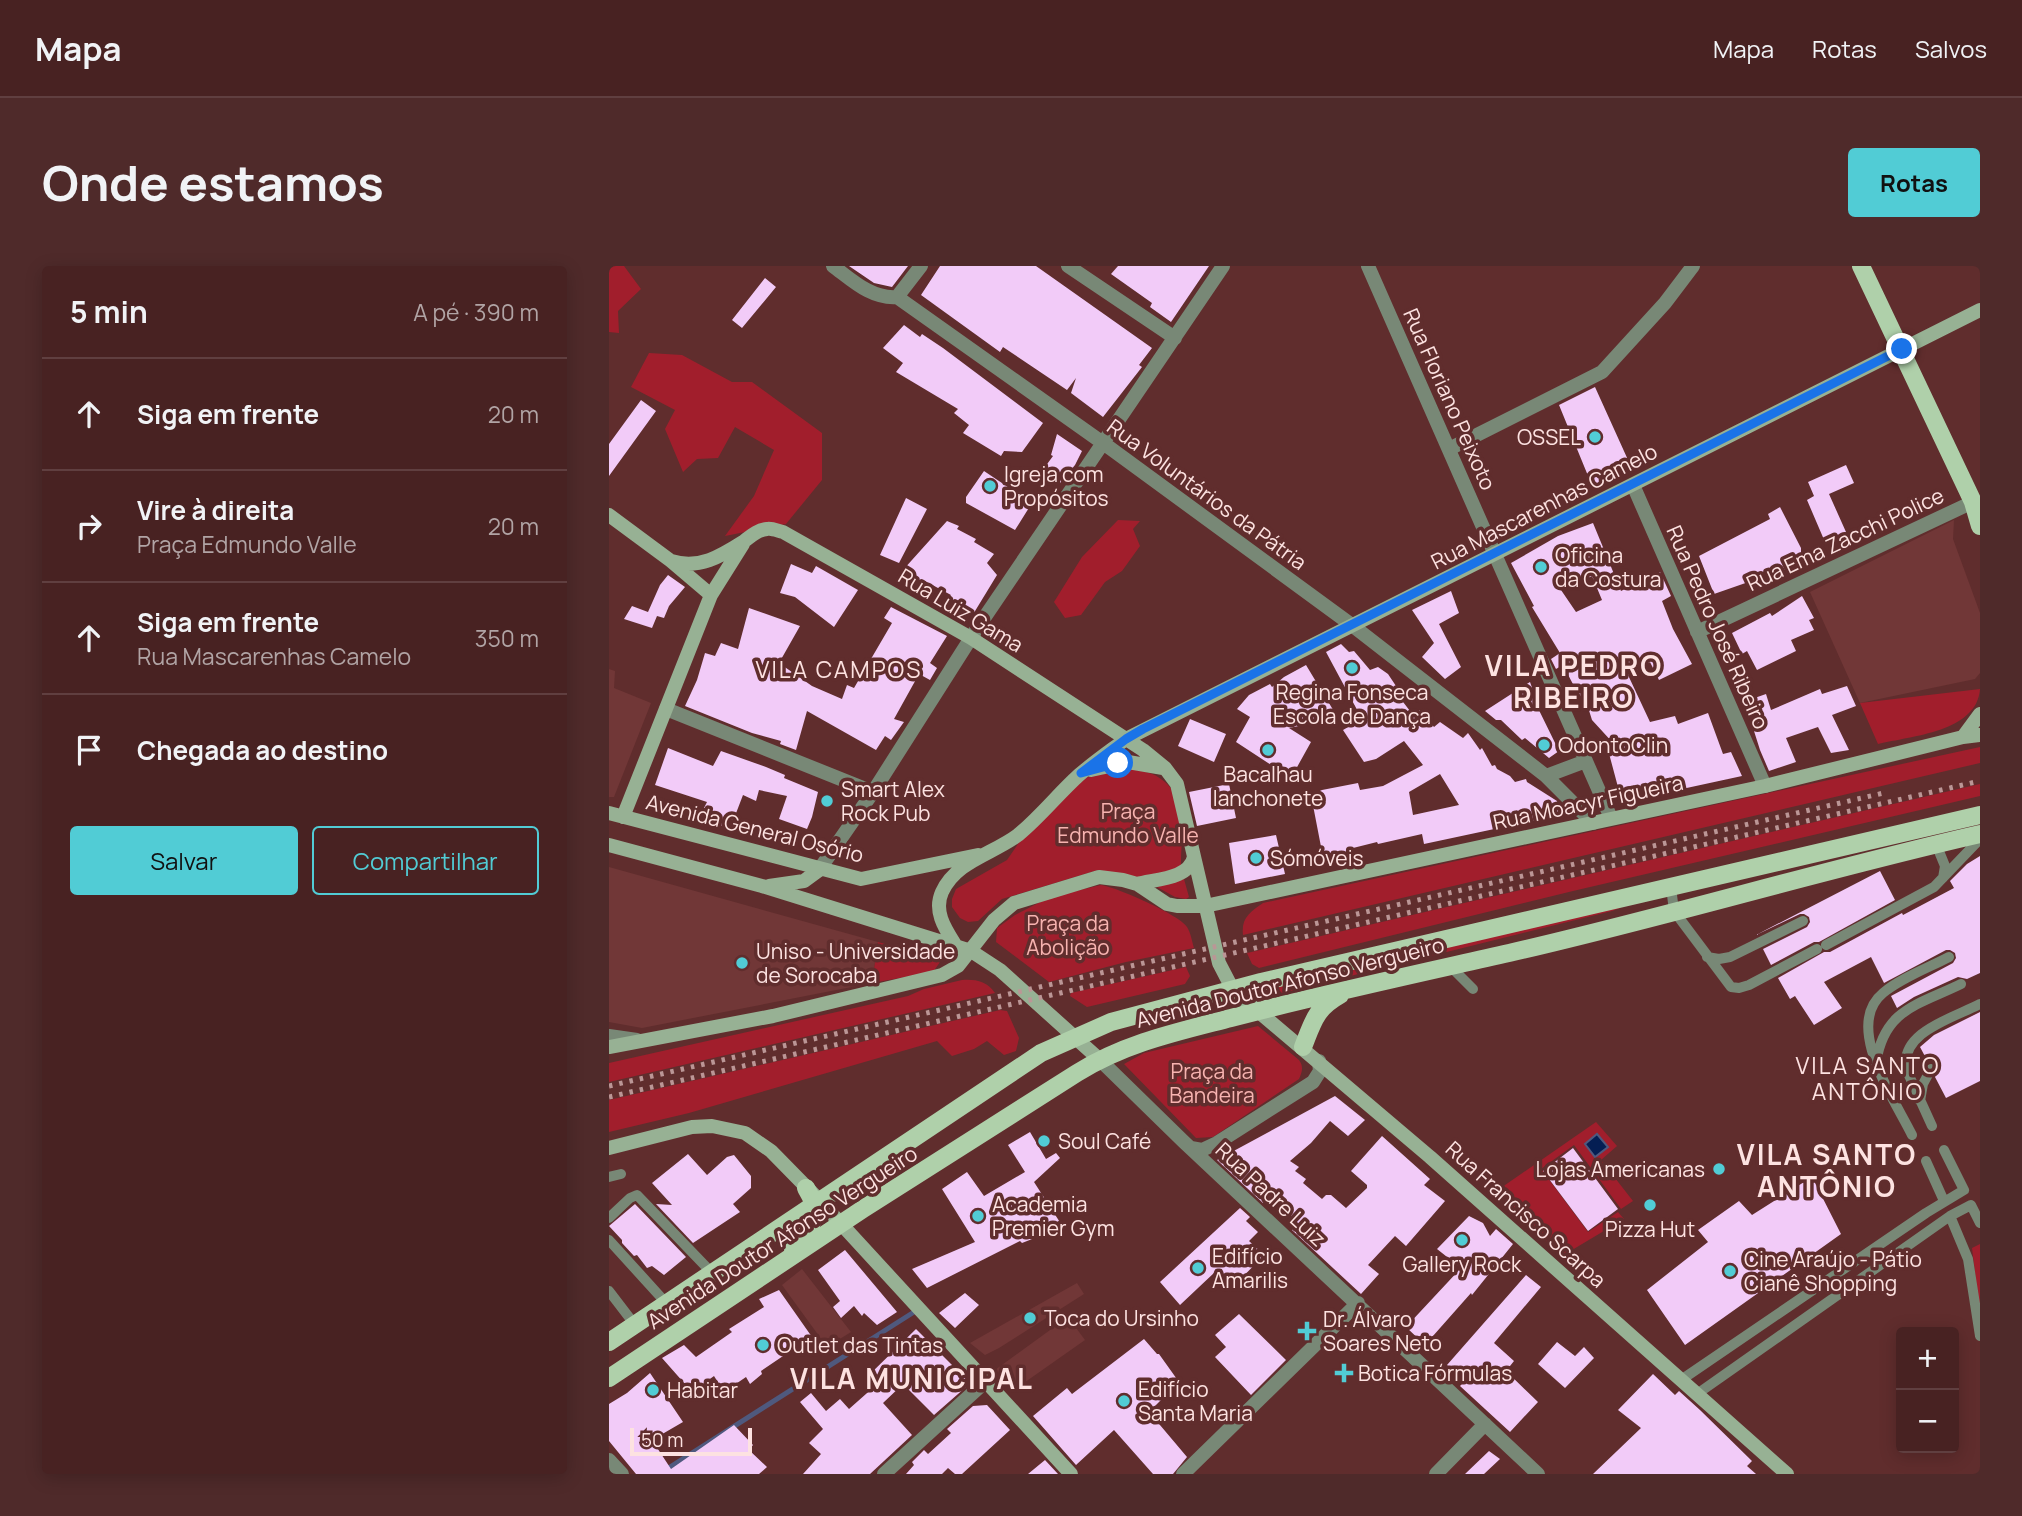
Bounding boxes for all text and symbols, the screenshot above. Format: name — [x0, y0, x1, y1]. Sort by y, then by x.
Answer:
text: Mapa — [35, 26, 122, 71]
text: Mapa — [1713, 32, 1774, 65]
text: Rotas — [1812, 32, 1877, 65]
text: Salvos — [1915, 32, 1987, 65]
button: Rotas — [1848, 148, 1980, 217]
text: Onde estamos — [42, 149, 384, 216]
text: 5 min — [70, 291, 148, 332]
text: A pé · 390 m — [413, 296, 539, 328]
street label: Rua Floriano Peixoto — [1397, 304, 1503, 494]
route end — [1886, 333, 1917, 364]
icon: ahead — [70, 395, 108, 433]
text: Siga em frente — [137, 396, 319, 432]
text: 20 m — [488, 398, 539, 430]
street label: Rua Voluntários da Pátria — [1102, 412, 1312, 576]
place label: OSSEL — [1517, 423, 1581, 451]
marker: OSSEL — [1587, 429, 1603, 445]
street label: Rua Mascarenhas Camelo — [1426, 437, 1662, 575]
place label: Igreja com Propósitos — [1004, 460, 1108, 512]
marker: Igreja com Propósitos — [982, 478, 998, 494]
street label: Rua Ema Zacchi Police — [1742, 481, 1948, 597]
text: Vire à direita — [137, 492, 294, 528]
icon: right — [70, 507, 108, 545]
text: 20 m — [488, 510, 539, 542]
street label: Rua Pedro José Ribeiro — [1660, 521, 1776, 733]
text: Praça Edmundo Valle — [137, 528, 357, 560]
place label: Oficina da Costura — [1555, 541, 1661, 593]
marker: Oficina da Costura — [1533, 559, 1549, 575]
street label: Rua Luiz Gama — [893, 562, 1029, 658]
text: Siga em frente — [137, 604, 319, 640]
icon: ahead — [70, 619, 108, 657]
text: 350 m — [475, 622, 539, 654]
text: Rua Mascarenhas Camelo — [137, 640, 411, 672]
district label: VILA PEDRO RIBEIRO — [1485, 646, 1663, 716]
district label: VILA CAMPOS — [756, 653, 922, 685]
marker: Regina Fonseca Escola de Dança — [1344, 660, 1360, 676]
place label: Regina Fonseca Escola de Dança — [1273, 678, 1431, 730]
icon: arrive — [70, 731, 108, 769]
place label: OdontoClin — [1558, 731, 1668, 759]
text: Chegada ao destino — [137, 732, 388, 768]
marker: OdontoClin — [1536, 737, 1552, 753]
marker: Bacalhau lanchonete — [1260, 742, 1276, 758]
route start — [1102, 747, 1133, 778]
place label: Bacalhau lanchonete — [1213, 760, 1323, 812]
street label: Rua Moacyr Figueira — [1490, 768, 1686, 836]
place label: Smart Alex Rock Pub — [841, 775, 945, 827]
street label: Avenida General Osório — [643, 787, 867, 869]
marker: Smart Alex Rock Pub — [819, 793, 835, 809]
park label: Praça Edmundo Valle — [1057, 797, 1199, 849]
button: Salvar — [70, 826, 298, 895]
button: Compartilhar — [312, 826, 539, 895]
place label: Sómóveis — [1270, 844, 1364, 872]
marker: Sómóveis — [1248, 850, 1264, 866]
park label: Praça da Abolição — [1026, 909, 1110, 961]
street label: Avenida Doutor Afonso Vergueiro — [1133, 930, 1447, 1034]
place label: Uniso - Universidade de Sorocaba — [756, 937, 955, 989]
marker: Uniso - Universidade de Sorocaba — [734, 955, 750, 971]
district label: VILA SANTO ANTÔNIO — [1795, 1049, 1941, 1107]
park label: Praça da Bandeira — [1169, 1057, 1255, 1109]
place label: Soul Café — [1058, 1127, 1151, 1155]
marker: Soul Café — [1036, 1133, 1052, 1149]
street label: Rua Francisco Scarpa — [1440, 1135, 1612, 1293]
district label: VILA SANTO ANTÔNIO — [1737, 1135, 1917, 1205]
street label: Rua Padre Luiz — [1210, 1136, 1332, 1252]
street label: Avenida Doutor Afonso Vergueiro — [642, 1139, 922, 1335]
place label: Lojas Americanas — [1536, 1155, 1705, 1183]
marker: Lojas Americanas — [1711, 1161, 1727, 1177]
place label: Academia Premier Gym — [992, 1190, 1114, 1242]
marker: Pizza Hut — [1642, 1197, 1658, 1213]
marker: Academia Premier Gym — [970, 1208, 986, 1224]
place label: Pizza Hut — [1605, 1215, 1695, 1243]
marker: Gallery Rock — [1454, 1232, 1470, 1248]
place label: Edifício Amarilis — [1212, 1242, 1288, 1294]
place label: Cine Araújo - Pátio Cianê Shopping — [1744, 1245, 1922, 1297]
place label: Gallery Rock — [1403, 1250, 1522, 1278]
marker: Edifício Amarilis — [1190, 1260, 1206, 1276]
marker: Cine Araújo - Pátio Cianê Shopping — [1722, 1263, 1738, 1279]
place label: Toca do Ursinho — [1044, 1304, 1199, 1332]
place label: Dr. Álvaro Soares Neto — [1323, 1305, 1442, 1357]
marker: Toca do Ursinho — [1022, 1310, 1038, 1326]
marker: Dr. Álvaro Soares Neto — [1297, 1321, 1317, 1341]
map controls — [1896, 1327, 1959, 1453]
button: + — [1896, 1327, 1959, 1390]
place label: Outlet das Tintas — [777, 1331, 943, 1359]
marker: Outlet das Tintas — [755, 1337, 771, 1353]
district label: VILA MUNICIPAL — [790, 1359, 1034, 1397]
place label: Botica Fórmulas — [1358, 1359, 1512, 1387]
marker: Botica Fórmulas — [1336, 1365, 1352, 1381]
place label: Edifício Santa Maria — [1138, 1375, 1253, 1427]
place label: Habitar — [667, 1376, 738, 1404]
marker: Habitar — [645, 1382, 661, 1398]
button: − — [1896, 1390, 1959, 1453]
marker: Edifício Santa Maria — [1116, 1393, 1132, 1409]
scale bar — [630, 1425, 753, 1457]
text: 50 m — [641, 1427, 683, 1453]

